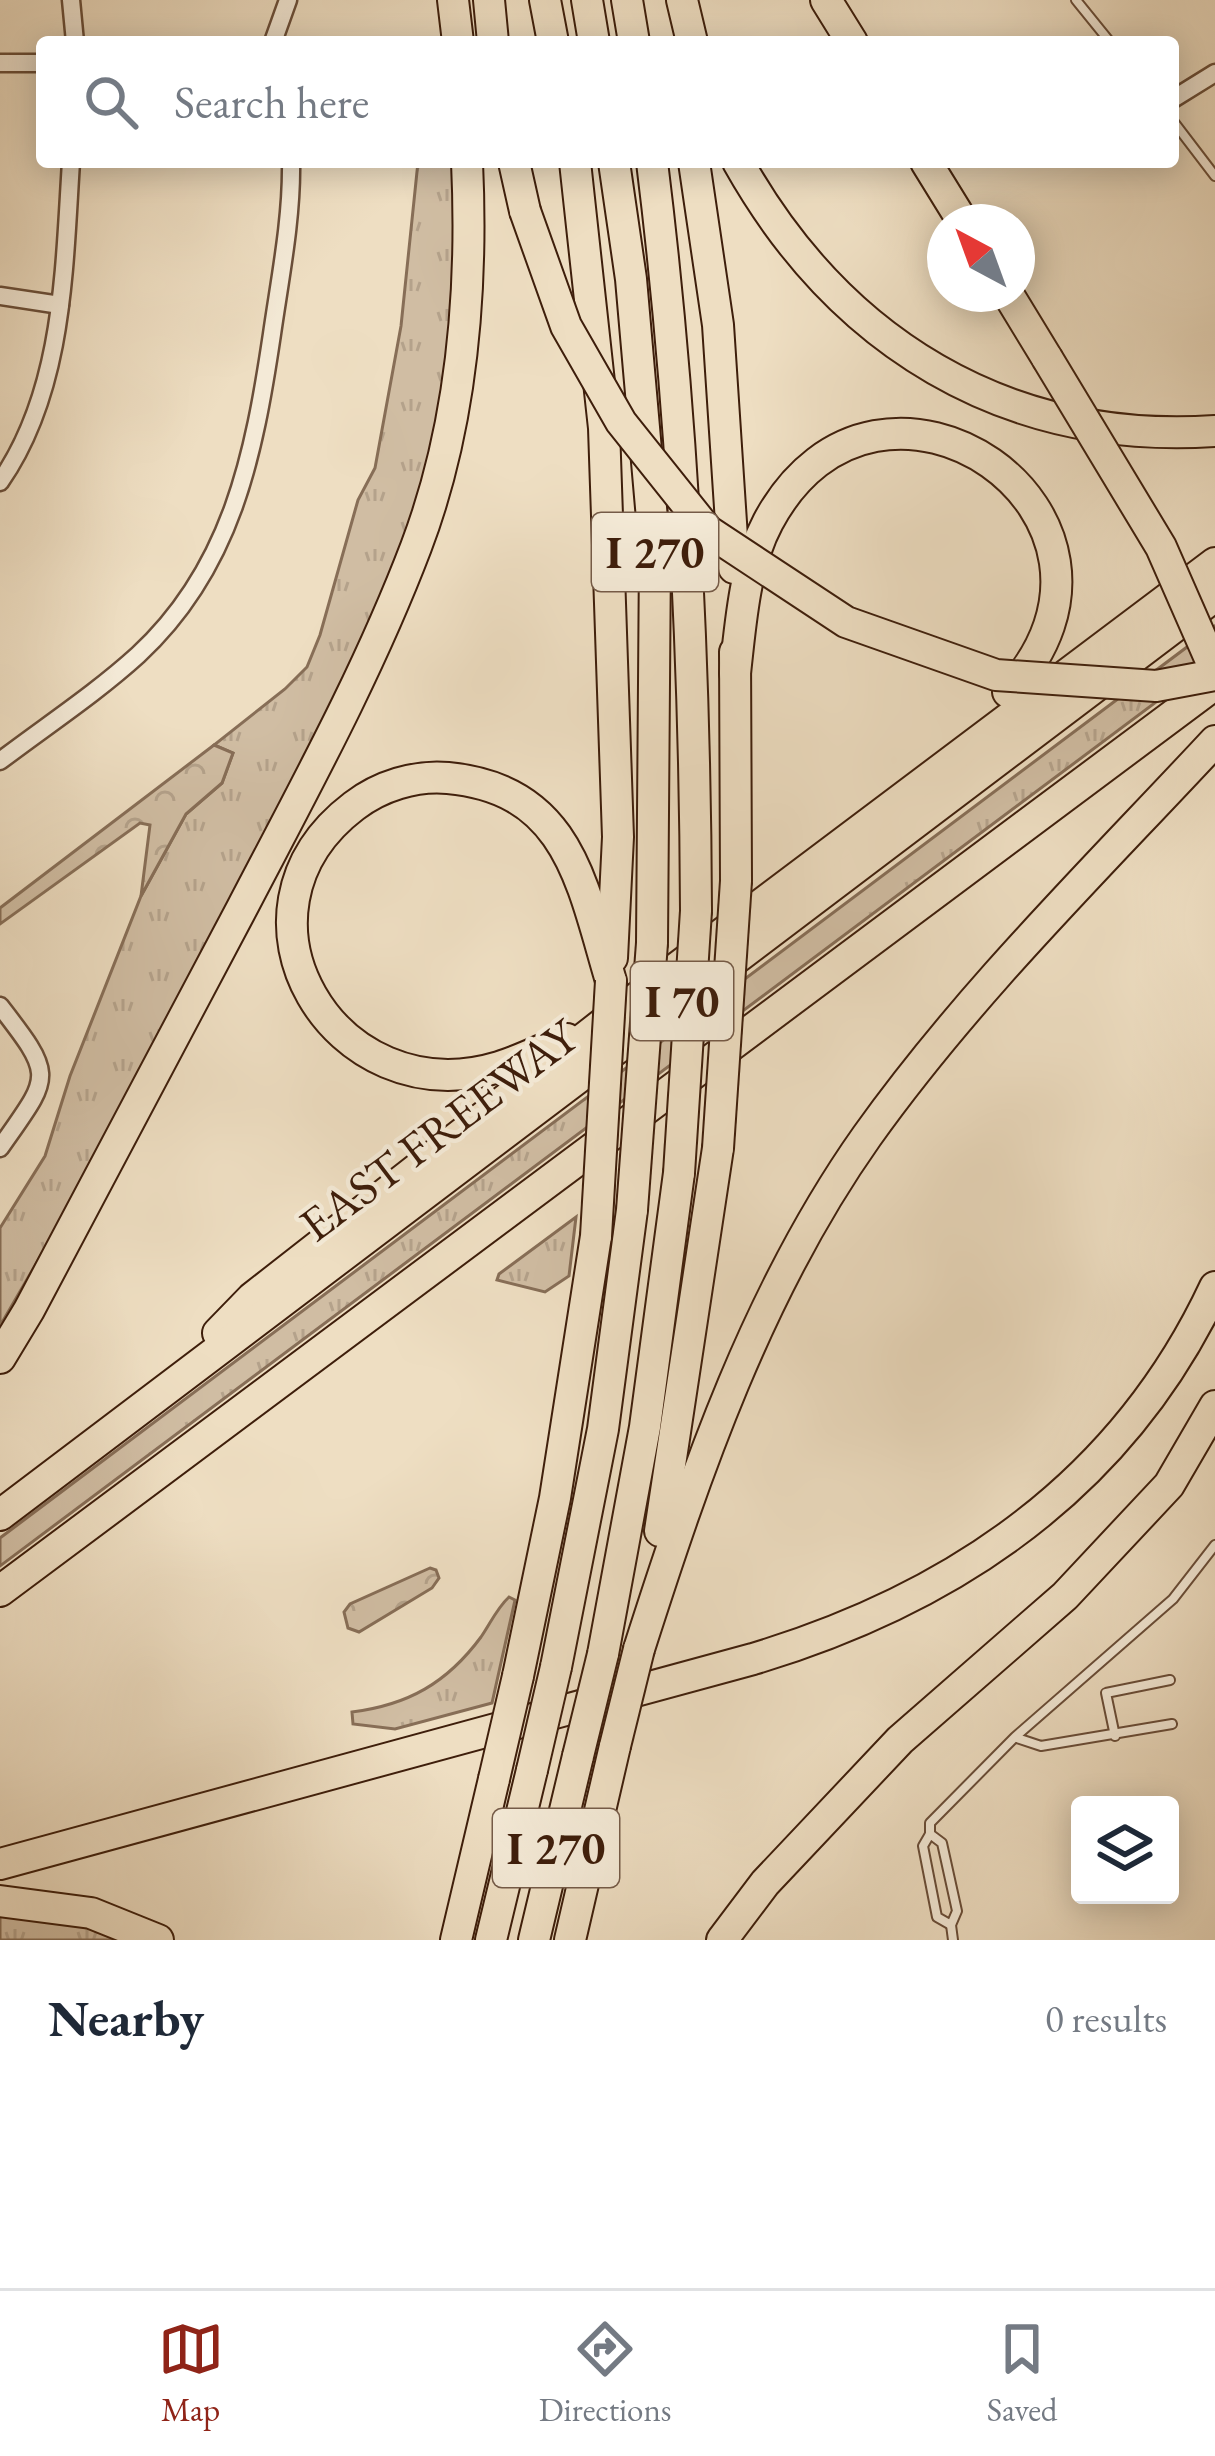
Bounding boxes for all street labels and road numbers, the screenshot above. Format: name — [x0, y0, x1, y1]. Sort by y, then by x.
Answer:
road number: I 270 — [592, 513, 718, 591]
road number: I 70 — [631, 962, 733, 1040]
street label: EAST FREEWAY — [287, 1004, 591, 1255]
road number: I 270 — [493, 1809, 619, 1887]

